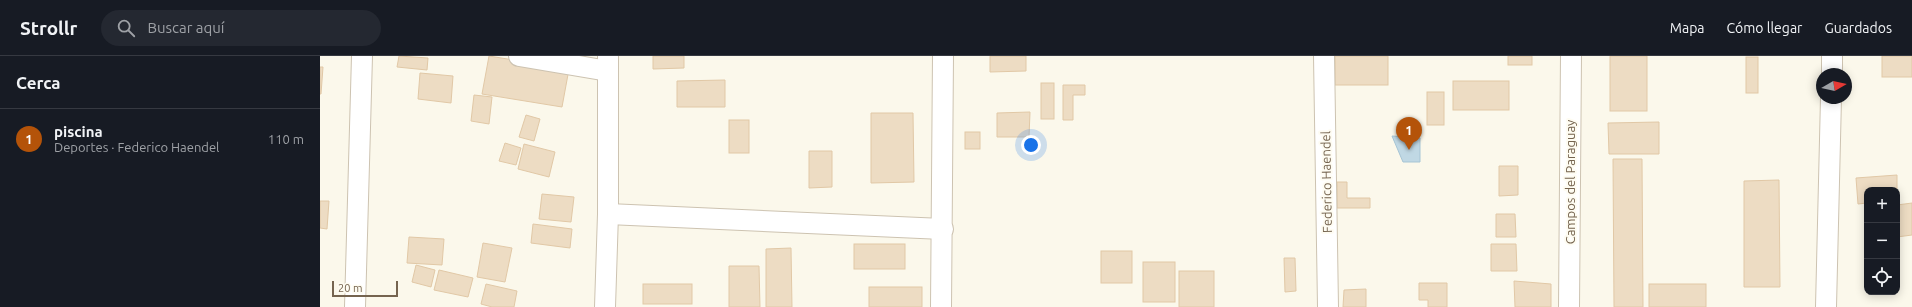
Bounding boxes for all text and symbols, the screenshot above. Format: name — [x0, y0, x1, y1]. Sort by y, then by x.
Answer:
search box — [101, 10, 381, 46]
text: Strollr — [20, 17, 77, 39]
icon: search — [115, 17, 137, 39]
text: Buscar aquí — [147, 19, 224, 36]
text: Mapa — [1670, 20, 1705, 36]
text: Cómo llegar — [1727, 20, 1802, 36]
text: Guardados — [1824, 20, 1892, 36]
north arrow — [1816, 68, 1852, 104]
text: Cerca — [16, 73, 61, 92]
pin: 1 — [1396, 117, 1422, 150]
street label: Campos del Paraguay — [1563, 120, 1577, 244]
text: piscina — [54, 123, 103, 140]
street label: Federico Haendel — [1318, 130, 1334, 233]
text: 1 — [25, 132, 33, 146]
text: 110 m — [268, 132, 304, 146]
your location — [1021, 135, 1041, 155]
text: Deportes · Federico Haendel — [54, 140, 220, 154]
map controls — [1864, 187, 1900, 295]
button: + — [1864, 187, 1900, 223]
button: − — [1864, 223, 1900, 259]
button: locate — [1864, 259, 1900, 295]
scale bar — [332, 279, 398, 298]
text: 20 m — [338, 282, 362, 294]

